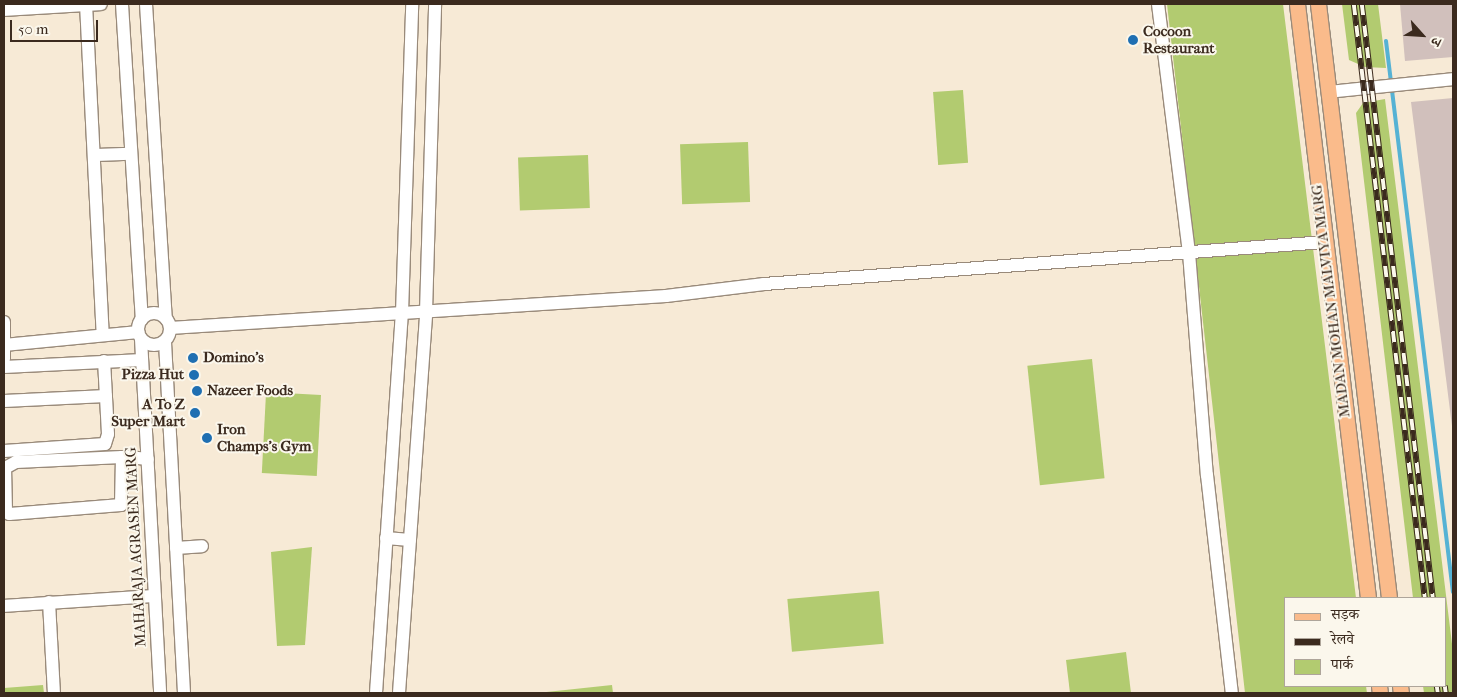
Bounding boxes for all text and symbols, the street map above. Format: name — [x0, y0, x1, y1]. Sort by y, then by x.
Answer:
scale bar — [12, 10, 100, 42]
north arrow — [1397, 10, 1447, 60]
text: 50 m — [18, 20, 48, 38]
place label: Cocoon Restaurant — [1143, 22, 1215, 57]
marker: Cocoon Restaurant — [1127, 34, 1139, 46]
text: उ — [1427, 35, 1445, 49]
street label: MADAN MOHAN MALVIYA MARG — [1308, 183, 1354, 419]
place label: Domino's — [203, 349, 264, 367]
marker: Domino's — [187, 352, 199, 364]
place label: Pizza Hut — [122, 366, 184, 384]
marker: Pizza Hut — [188, 369, 200, 381]
place label: Nazeer Foods — [207, 382, 293, 400]
marker: Nazeer Foods — [191, 385, 203, 397]
place label: A To Z Super Mart — [111, 395, 185, 430]
marker: A To Z Super Mart — [189, 407, 201, 419]
place label: Iron Champs's Gym — [217, 420, 311, 455]
marker: Iron Champs's Gym — [201, 432, 213, 444]
street label: MAHARAJA AGRASEN MARG — [122, 447, 150, 647]
legend — [1284, 597, 1447, 687]
text: सड़क — [1331, 605, 1359, 623]
text: रेलवे — [1331, 630, 1354, 648]
text: पार्क — [1331, 655, 1353, 673]

